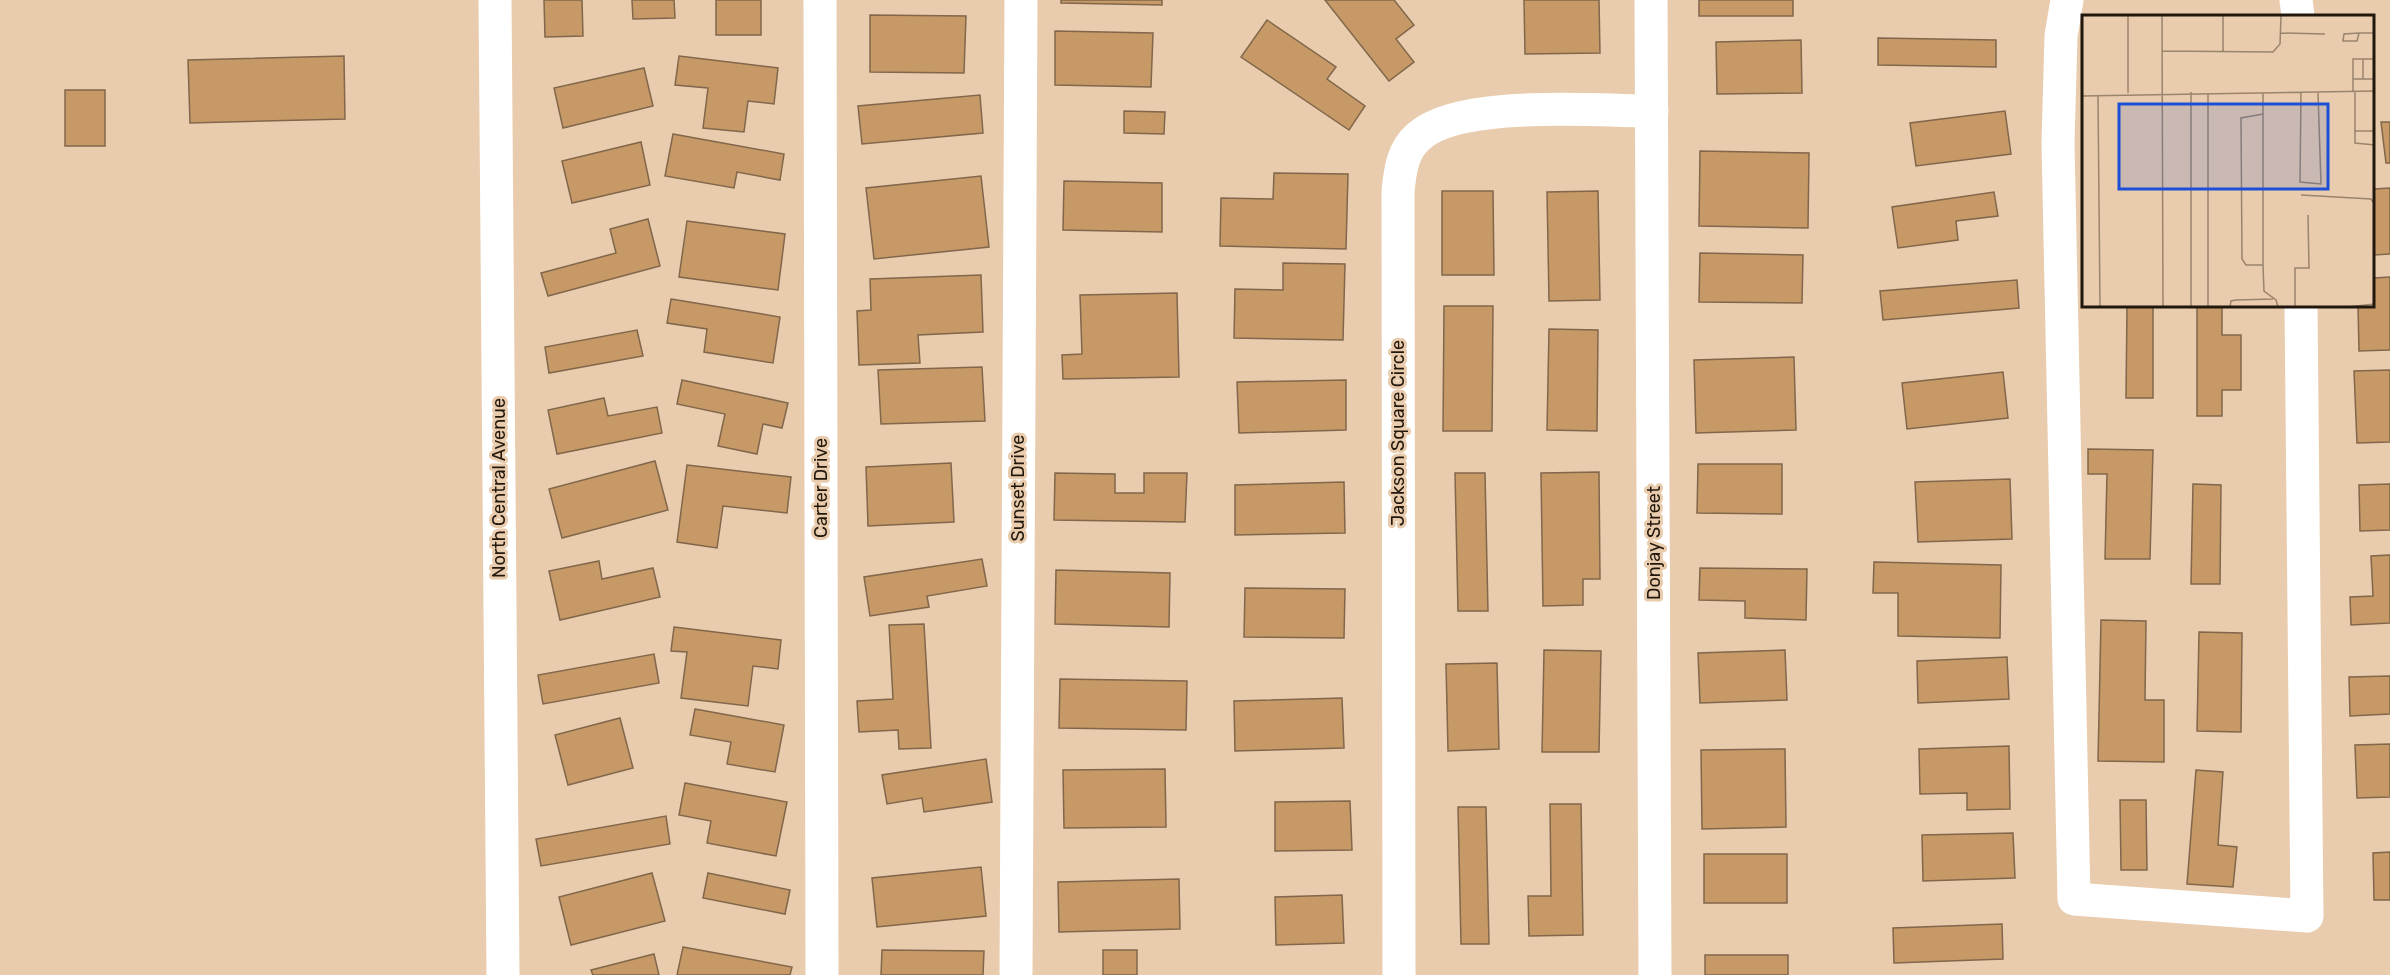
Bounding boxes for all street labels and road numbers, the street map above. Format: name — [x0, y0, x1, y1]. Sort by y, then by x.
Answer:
street label: Jackson Square Circle — [1387, 340, 1409, 526]
street label: North Central Avenue — [488, 398, 510, 578]
street label: Sunset Drive — [1007, 435, 1029, 541]
street label: Carter Drive — [810, 438, 832, 538]
street label: Donjay Street — [1643, 486, 1665, 600]

